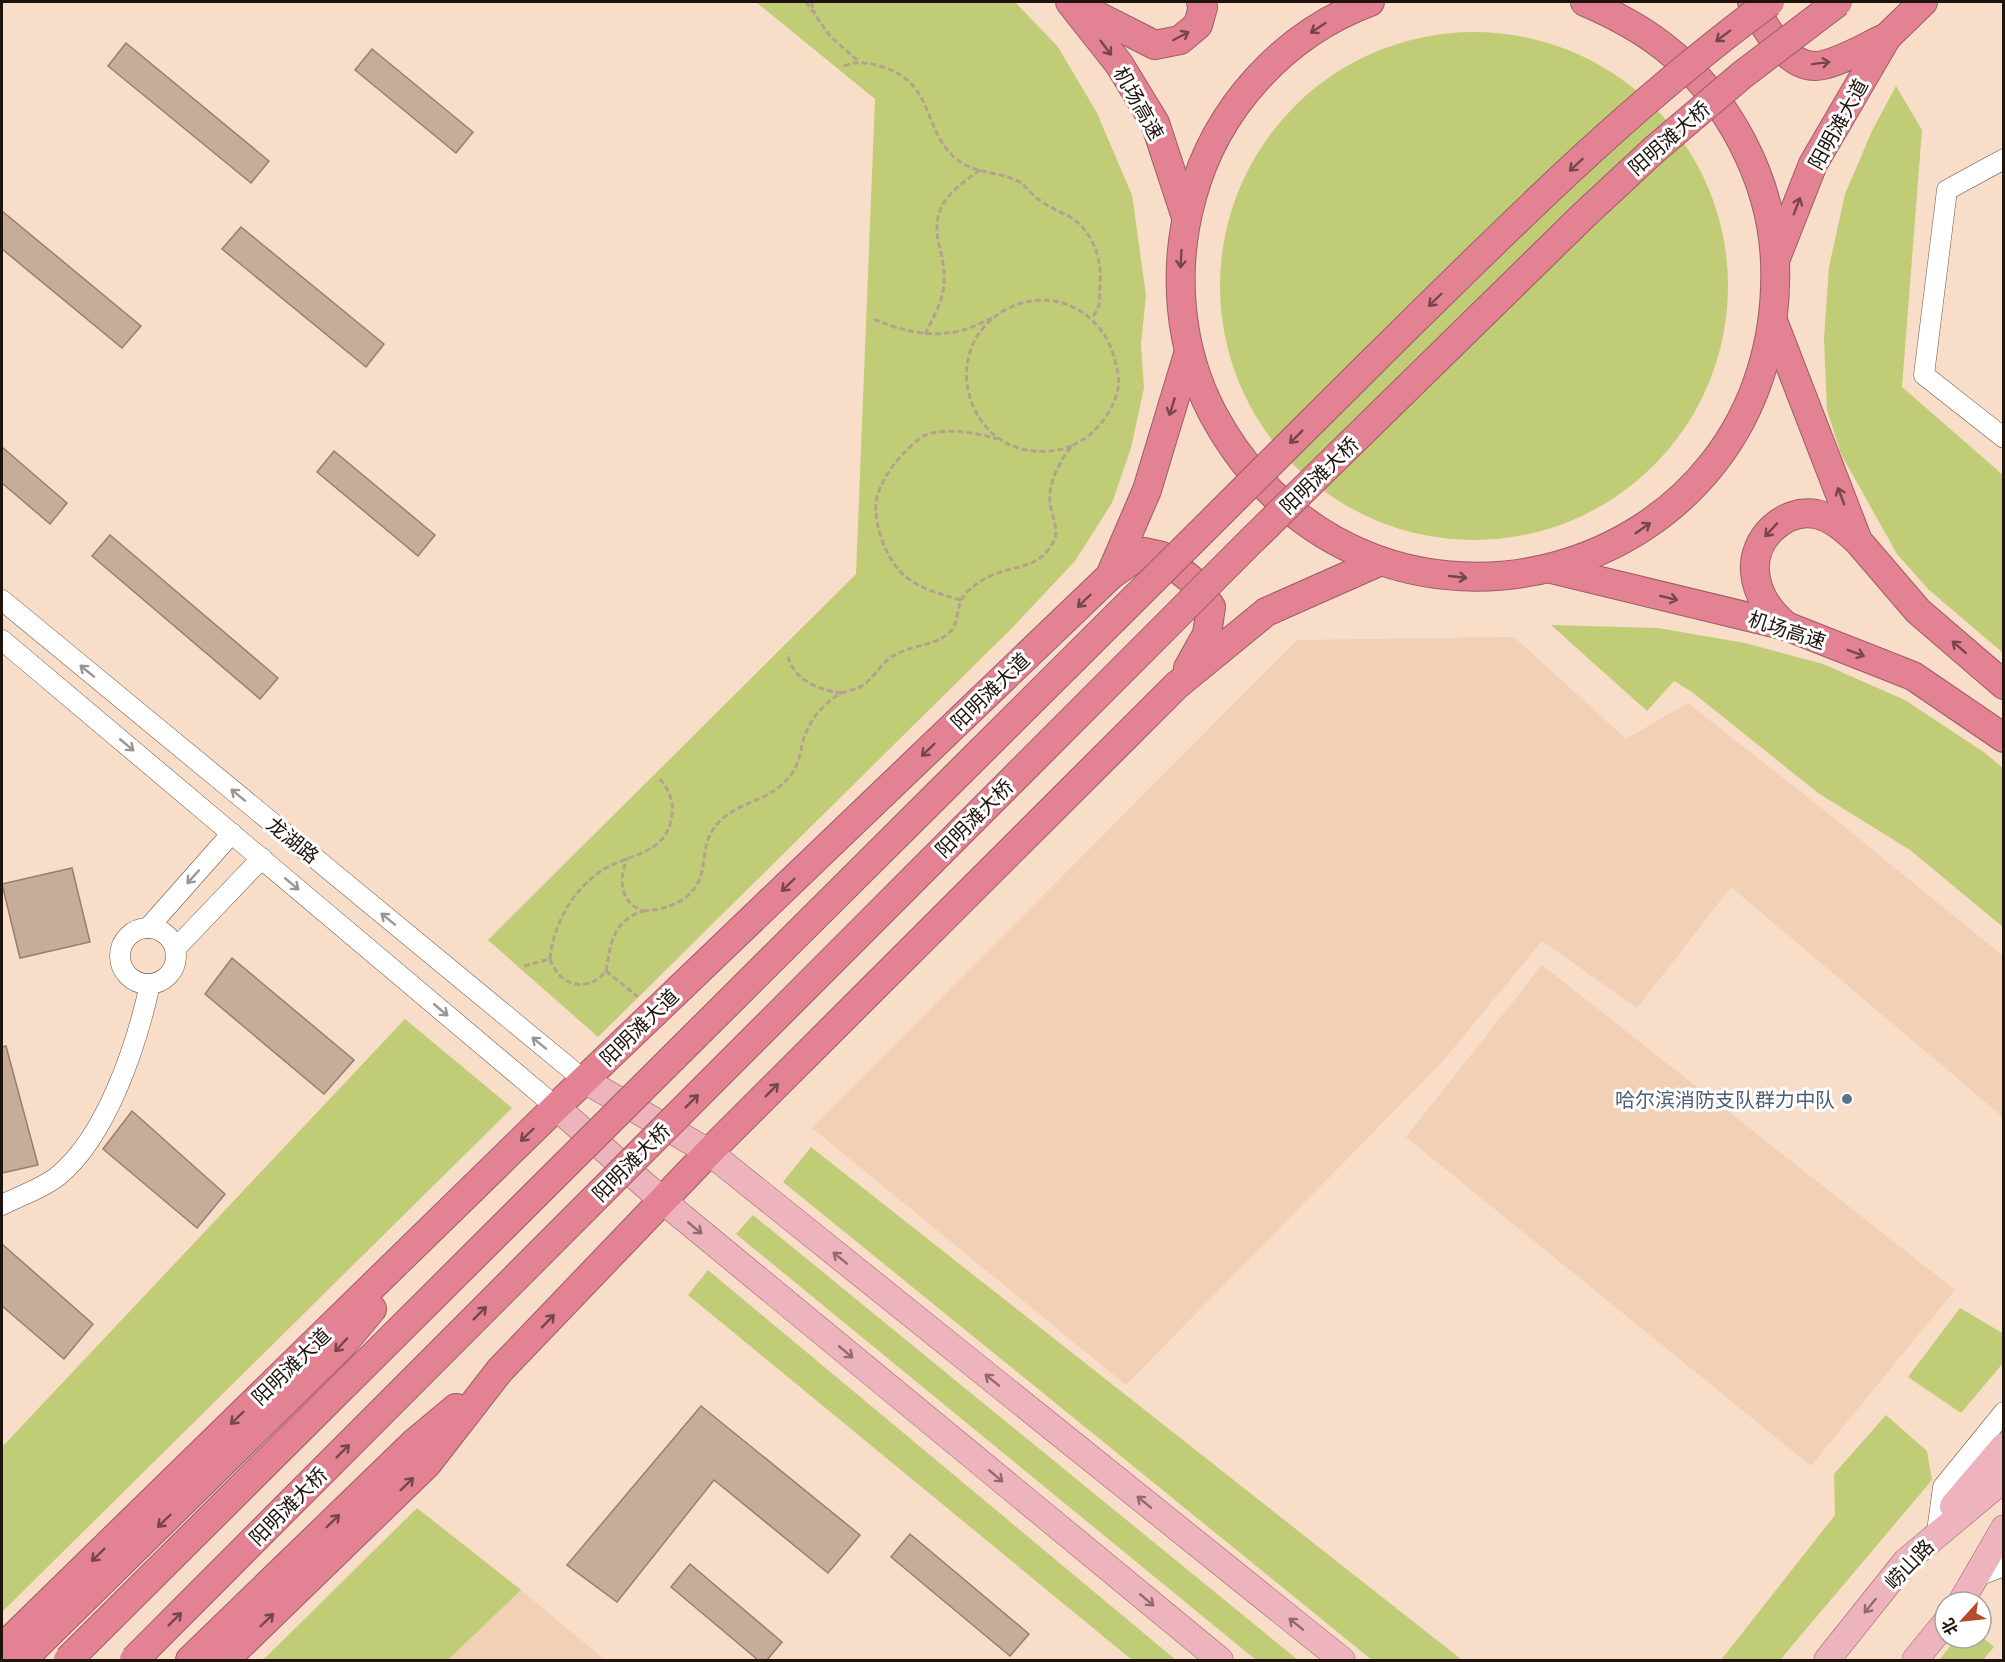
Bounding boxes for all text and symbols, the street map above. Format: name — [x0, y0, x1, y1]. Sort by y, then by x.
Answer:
one-way arrow — [1310, 22, 1327, 34]
one-way arrow — [1172, 30, 1190, 42]
one-way arrow — [1715, 30, 1731, 43]
one-way arrow — [1100, 39, 1112, 55]
one-way arrow — [1811, 58, 1830, 69]
street label: 机场高速 — [1108, 61, 1170, 145]
street label: 阳明滩大道 — [1802, 74, 1874, 174]
street label: 阳明滩大桥 — [1622, 95, 1716, 181]
one-way arrow — [1568, 157, 1583, 172]
one-way arrow — [1792, 197, 1803, 215]
one-way arrow — [1175, 248, 1187, 268]
one-way arrow — [1428, 293, 1443, 307]
one-way arrow — [1166, 397, 1177, 416]
one-way arrow — [1289, 429, 1304, 444]
street label: 阳明滩大桥 — [1274, 431, 1364, 519]
one-way arrow — [1835, 487, 1846, 506]
one-way arrow — [1634, 522, 1650, 534]
one-way arrow — [1764, 522, 1779, 537]
one-way arrow — [1447, 572, 1467, 583]
one-way arrow — [1660, 592, 1679, 604]
one-way arrow — [1077, 593, 1092, 608]
street label: 机场高速 — [1745, 605, 1829, 655]
one-way arrow — [1952, 640, 1967, 654]
street label: 阳明滩大道 — [945, 647, 1035, 735]
one-way arrow — [1846, 648, 1865, 659]
one-way arrow — [80, 664, 95, 678]
one-way arrow — [119, 738, 134, 752]
one-way arrow — [921, 743, 936, 757]
street label: 阳明滩大桥 — [929, 773, 1019, 863]
one-way arrow — [231, 788, 246, 802]
street label: 龙湖路 — [261, 811, 325, 869]
one-way arrow — [186, 869, 200, 884]
one-way arrow — [284, 878, 300, 891]
one-way arrow — [780, 878, 795, 892]
one-way arrow — [381, 912, 396, 926]
street label: 阳明滩大道 — [594, 983, 684, 1071]
one-way arrow — [433, 1003, 448, 1017]
one-way arrow — [532, 1036, 547, 1050]
one-way arrow — [764, 1083, 779, 1098]
place label: 哈尔滨消防支队群力中队 — [1615, 1086, 1835, 1113]
marker: 哈尔滨消防支队群力中队 — [1840, 1092, 1854, 1106]
one-way arrow — [685, 1093, 700, 1108]
street label: 阳明滩大桥 — [586, 1117, 676, 1207]
one-way arrow — [519, 1128, 534, 1143]
one-way arrow — [687, 1221, 703, 1234]
one-way arrow — [832, 1251, 848, 1264]
one-way arrow — [473, 1306, 488, 1321]
one-way arrow — [541, 1313, 555, 1328]
street label: 阳明滩大道 — [246, 1322, 336, 1410]
one-way arrow — [334, 1338, 348, 1353]
one-way arrow — [838, 1345, 853, 1359]
one-way arrow — [984, 1373, 1000, 1386]
one-way arrow — [230, 1411, 245, 1425]
one-way arrow — [335, 1444, 350, 1459]
street label: 阳明滩大桥 — [243, 1461, 333, 1551]
one-way arrow — [988, 1469, 1003, 1483]
one-way arrow — [399, 1476, 414, 1491]
one-way arrow — [1136, 1495, 1152, 1508]
one-way arrow — [157, 1514, 172, 1529]
one-way arrow — [326, 1514, 341, 1528]
street label: 崂山路 — [1878, 1533, 1940, 1595]
one-way arrow — [90, 1547, 105, 1562]
north arrow — [1933, 1590, 1993, 1650]
one-way arrow — [1138, 1593, 1154, 1606]
one-way arrow — [1864, 1598, 1877, 1614]
one-way arrow — [168, 1612, 183, 1627]
one-way arrow — [260, 1612, 275, 1627]
text: 北 — [1936, 1615, 1963, 1639]
one-way arrow — [1288, 1617, 1304, 1630]

